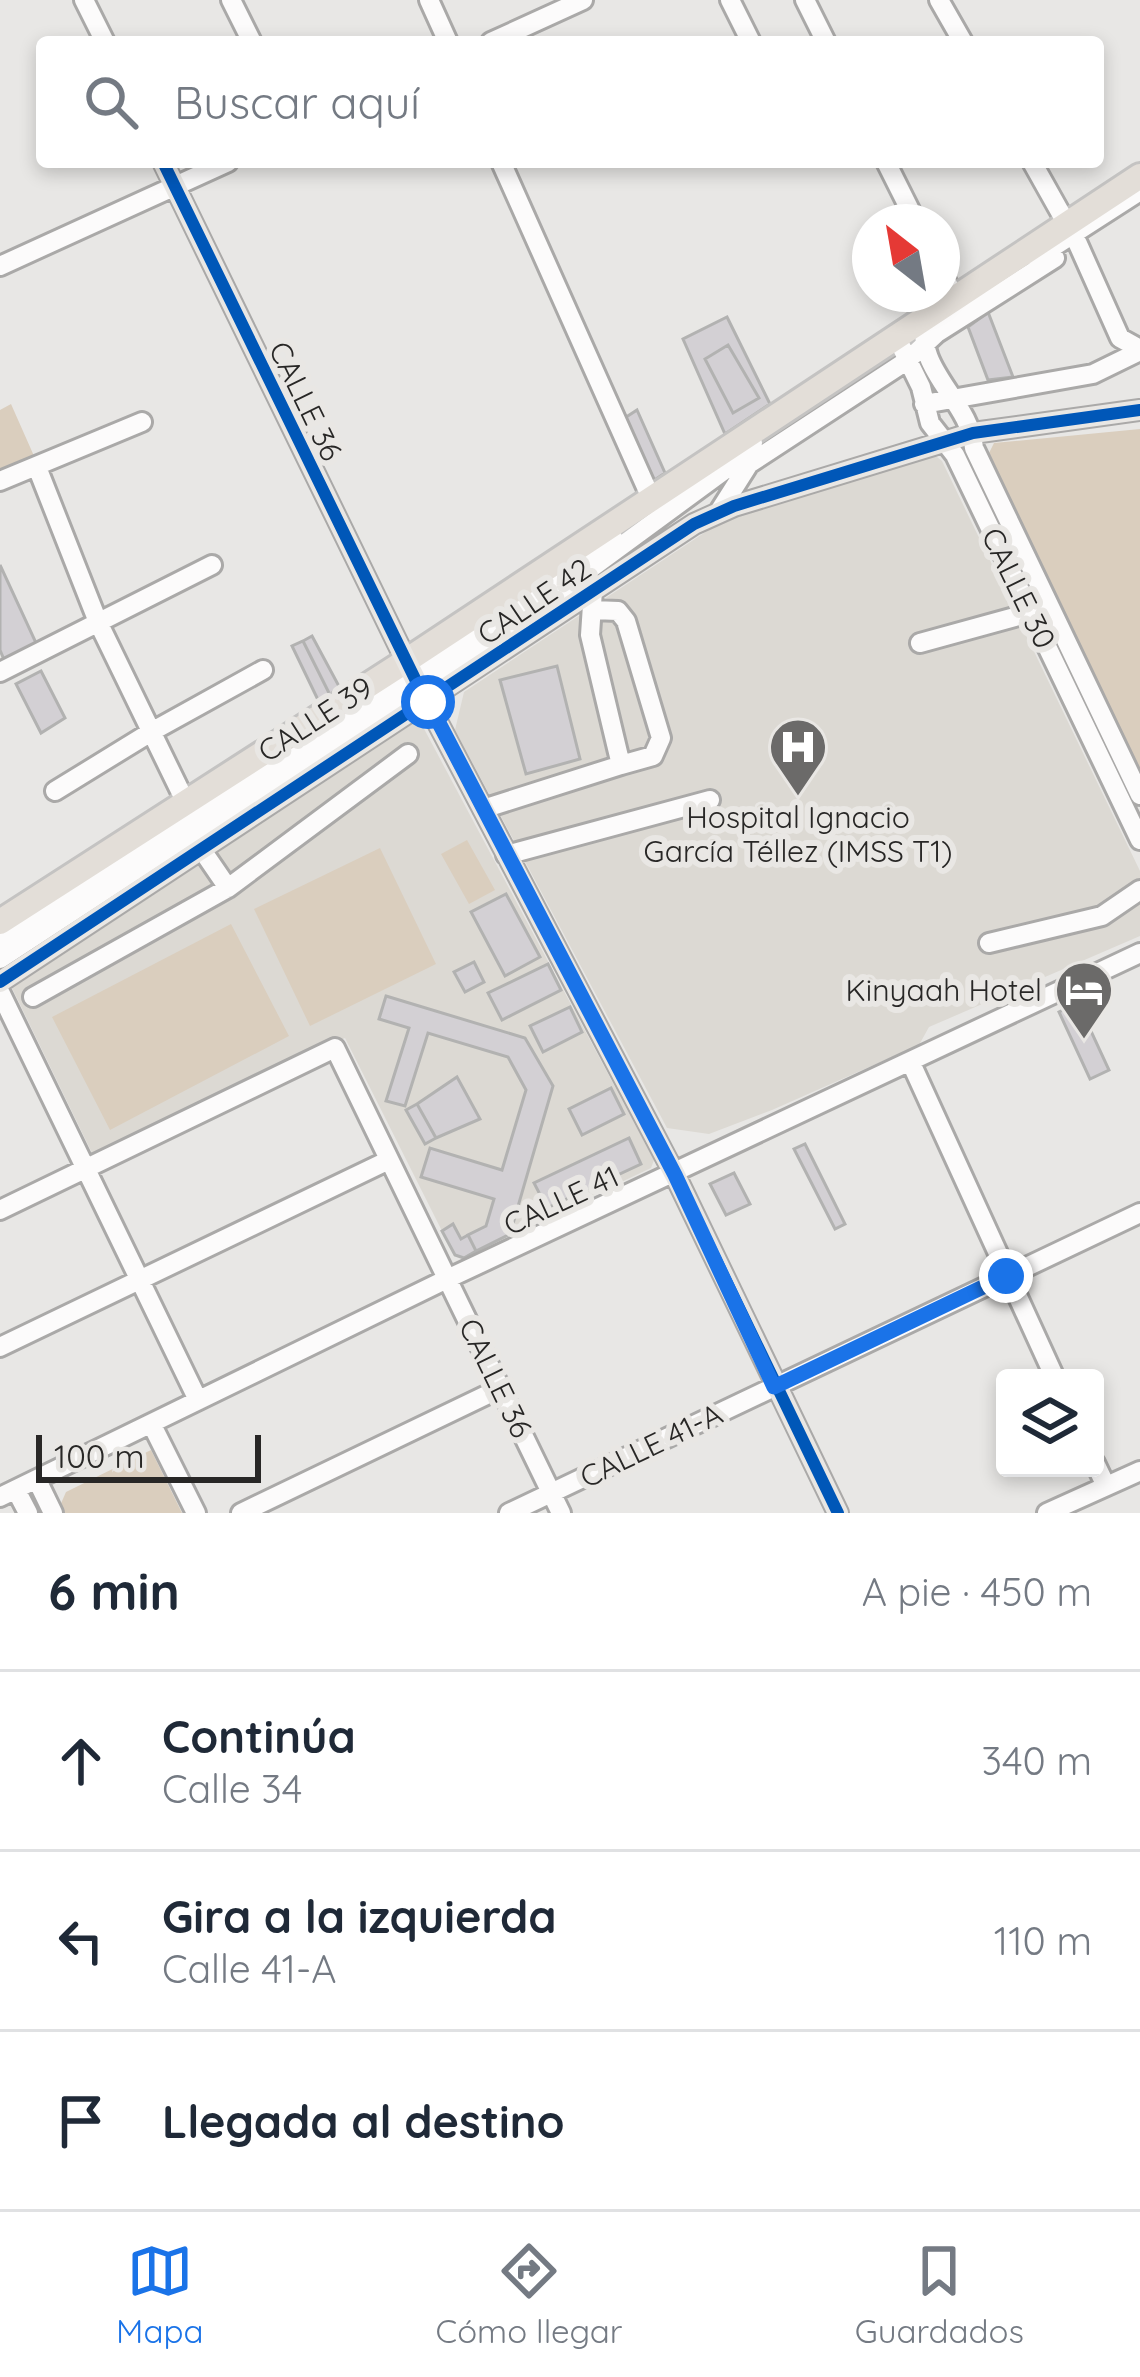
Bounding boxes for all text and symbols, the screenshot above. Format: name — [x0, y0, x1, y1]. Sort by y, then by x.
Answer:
search box — [36, 36, 1104, 168]
icon: search — [78, 69, 144, 135]
text: Buscar aquí — [174, 74, 420, 130]
north arrow — [852, 204, 960, 312]
street label: CALLE 36 — [261, 335, 351, 467]
street label: CALLE 30 — [973, 521, 1065, 655]
street label: CALLE 42 — [470, 549, 598, 653]
street label: CALLE 39 — [251, 668, 379, 770]
route start — [401, 675, 455, 729]
hospital icon: Hospital Ignacio García Téllez (IMSS T1) — [767, 716, 829, 798]
place label: Hospital Ignacio García Téllez (IMSS T1) — [643, 798, 953, 870]
hotel icon: Kinyaah Hotel — [1053, 959, 1115, 1041]
place label: Kinyaah Hotel — [846, 971, 1042, 1009]
street label: CALLE 41 — [497, 1157, 625, 1243]
route end — [979, 1249, 1033, 1303]
street label: CALLE 36 — [451, 1312, 541, 1444]
map controls — [996, 1369, 1104, 1477]
button: layers — [996, 1369, 1104, 1477]
street label: CALLE 41-A — [573, 1394, 729, 1496]
scale bar — [36, 1429, 261, 1482]
text: 100 m — [54, 1435, 145, 1476]
text: 6 min — [48, 1559, 180, 1623]
text: A pie · 450 m — [862, 1567, 1092, 1616]
text: Continúa — [162, 1708, 356, 1764]
icon: ahead — [48, 1728, 114, 1794]
text: 340 m — [982, 1736, 1092, 1785]
text: Calle 34 — [162, 1764, 302, 1813]
text: Gira a la izquierda — [162, 1888, 557, 1944]
icon: left — [48, 1908, 114, 1974]
text: 110 m — [994, 1916, 1092, 1965]
text: Calle 41-A — [162, 1944, 336, 1993]
icon: arrive — [48, 2088, 114, 2154]
text: Llegada al destino — [162, 2093, 565, 2149]
tab: Mapa — [116, 2238, 203, 2351]
tab: Cómo llegar — [436, 2238, 623, 2351]
tab: Guardados — [855, 2238, 1024, 2351]

